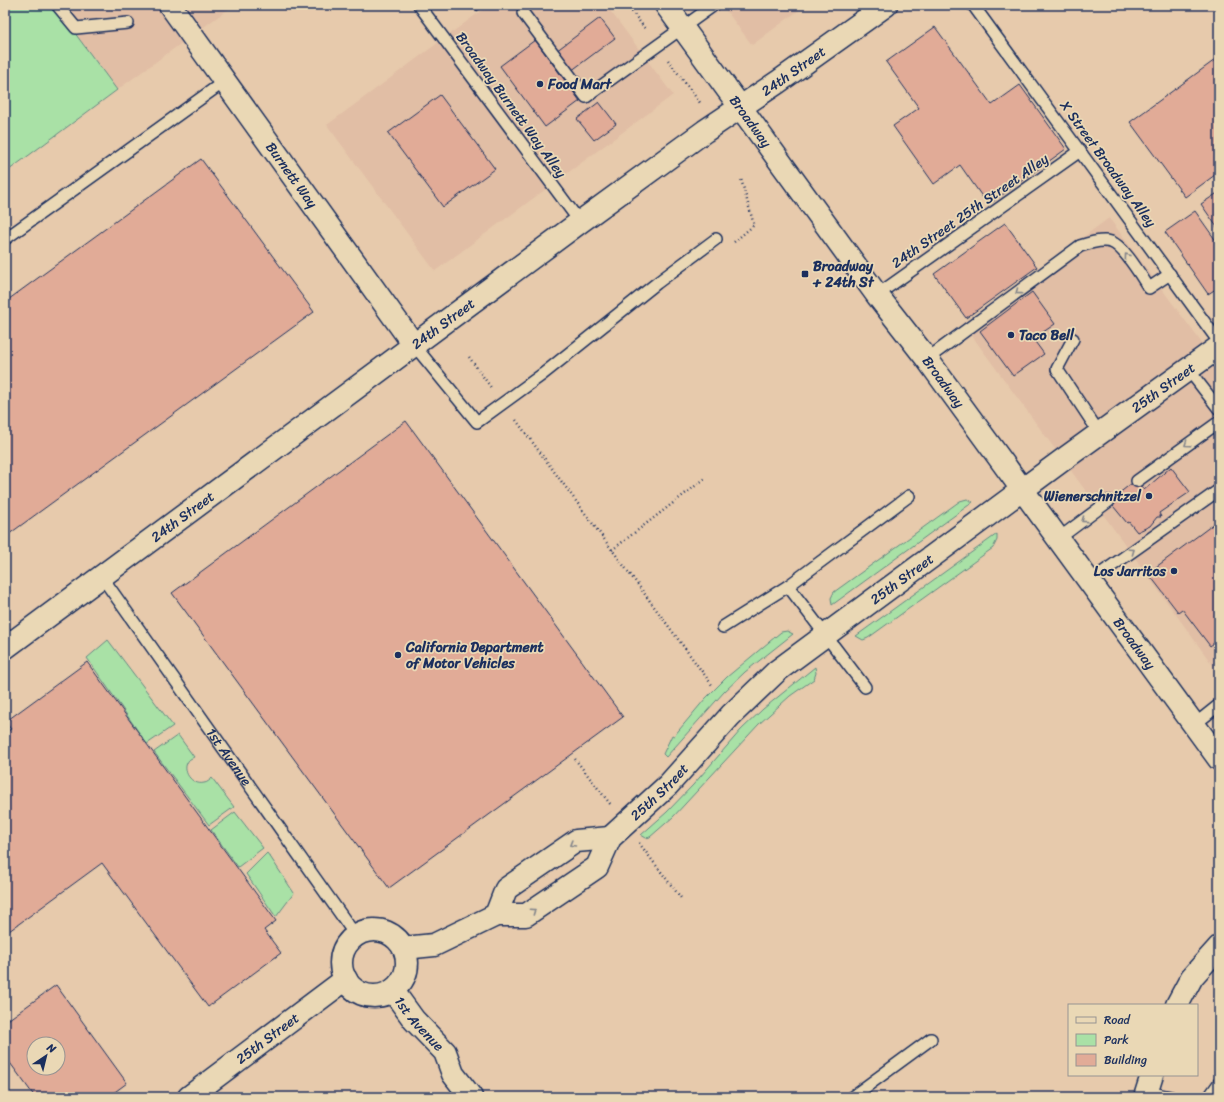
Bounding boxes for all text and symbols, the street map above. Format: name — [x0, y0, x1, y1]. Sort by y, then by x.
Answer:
street label: Broadway Burnett Way Alley — [449, 26, 573, 184]
street label: 24th Street — [756, 39, 831, 103]
place label: Food Mart — [547, 72, 613, 97]
marker: Food Mart — [535, 79, 545, 89]
street label: Broadway — [723, 90, 779, 154]
street label: X Street Broadway Alley — [1053, 94, 1163, 233]
street label: Burnett Way — [259, 136, 325, 214]
street label: 24th Street 25th Street Alley — [886, 147, 1055, 275]
one-way arrow — [1125, 253, 1132, 260]
place label: Broadway + 24th St — [812, 254, 875, 295]
marker: Broadway + 24th St — [800, 269, 810, 279]
one-way arrow — [1016, 287, 1023, 294]
street label: 24th Street — [405, 291, 480, 356]
place label: Taco Bell — [1019, 323, 1075, 348]
marker: Taco Bell — [1006, 330, 1016, 340]
street label: Broadway — [916, 350, 972, 414]
street label: 25th Street — [1126, 355, 1201, 419]
one-way arrow — [1184, 439, 1191, 447]
street label: 24th Street — [145, 484, 220, 549]
place label: Wienerschnitzel — [1044, 484, 1142, 509]
marker: Wienerschnitzel — [1144, 491, 1154, 501]
one-way arrow — [1081, 516, 1088, 523]
street label: 25th Street — [864, 547, 939, 611]
one-way arrow — [1128, 549, 1135, 556]
place label: Los Jarritos — [1094, 559, 1167, 584]
marker: Los Jarritos — [1169, 566, 1179, 576]
street label: Broadway — [1107, 612, 1163, 676]
place label: California Department of Motor Vehicles — [405, 635, 544, 676]
marker: California Department of Motor Vehicles — [393, 650, 403, 660]
street label: 1st Avenue — [200, 722, 259, 791]
street label: 25th Street — [624, 757, 695, 827]
one-way arrow — [569, 840, 576, 847]
one-way arrow — [529, 909, 536, 916]
street label: 1st Avenue — [388, 991, 451, 1057]
legend — [1068, 1004, 1198, 1076]
street label: 25th Street — [230, 1006, 305, 1070]
text: Road — [1104, 1009, 1131, 1031]
text: Park — [1104, 1029, 1129, 1051]
north arrow — [26, 1036, 66, 1076]
text: N — [42, 1038, 60, 1058]
text: Building — [1104, 1049, 1147, 1071]

